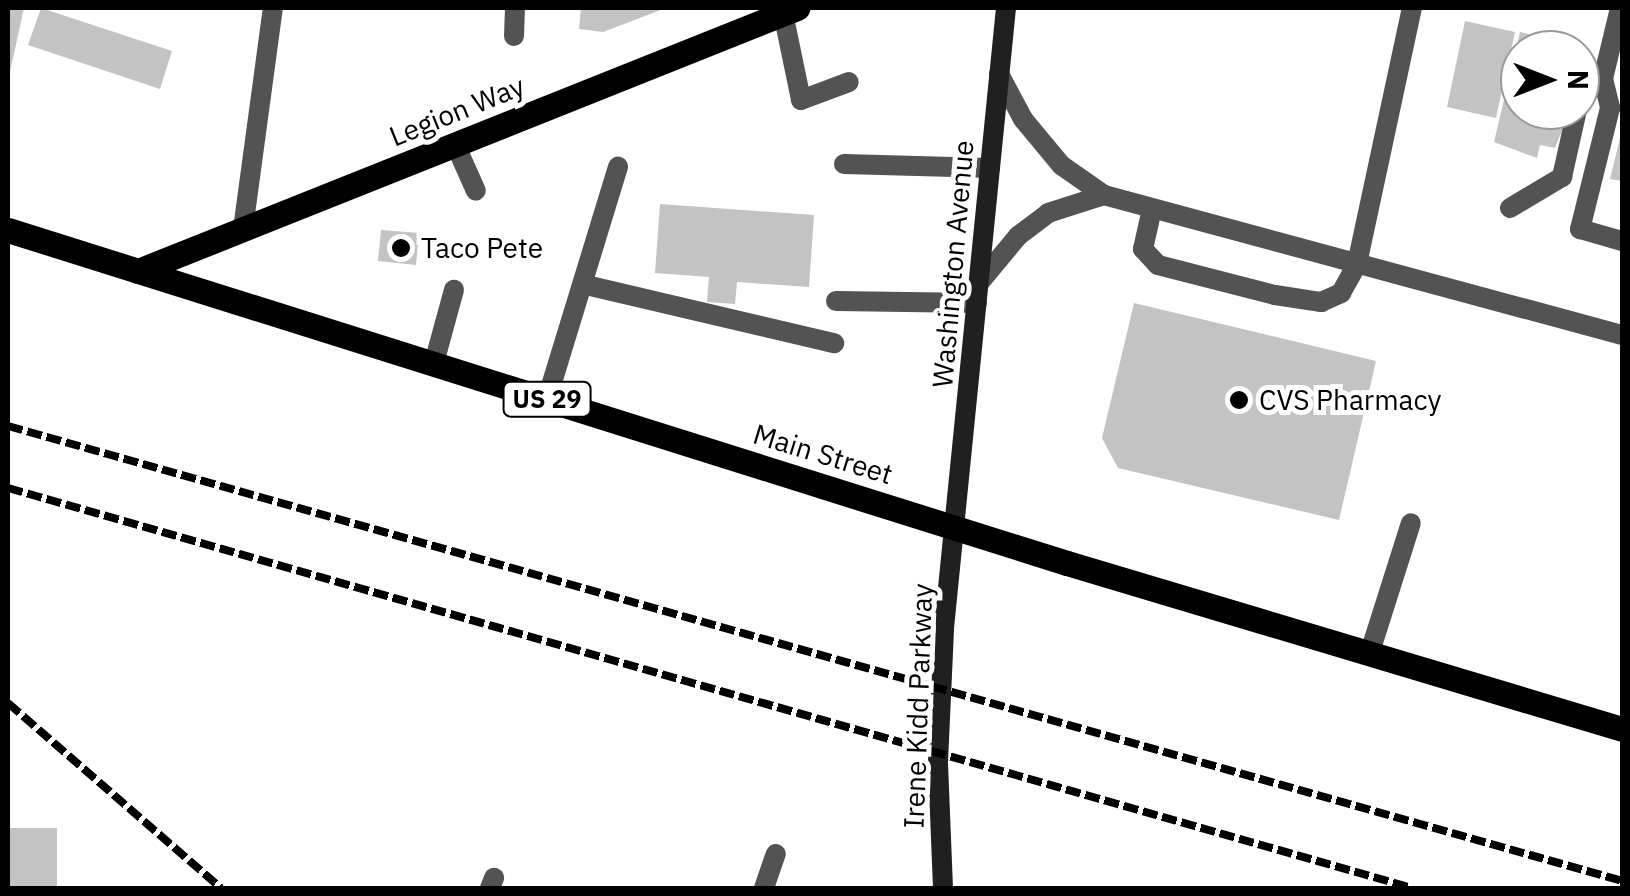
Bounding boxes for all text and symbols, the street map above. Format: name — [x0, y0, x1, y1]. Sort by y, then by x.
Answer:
north arrow — [1500, 30, 1600, 130]
street label: Legion Way — [385, 69, 529, 153]
text: N — [1560, 70, 1597, 90]
street label: Washington Avenue — [925, 139, 981, 389]
place label: Taco Pete — [421, 231, 543, 265]
marker: Taco Pete — [390, 237, 412, 259]
road number: US 29 — [502, 379, 592, 419]
place label: CVS Pharmacy — [1259, 383, 1442, 417]
marker: CVS Pharmacy — [1228, 389, 1250, 411]
street label: Main Street — [749, 417, 897, 491]
street label: Irene Kidd Parkway — [897, 583, 939, 829]

